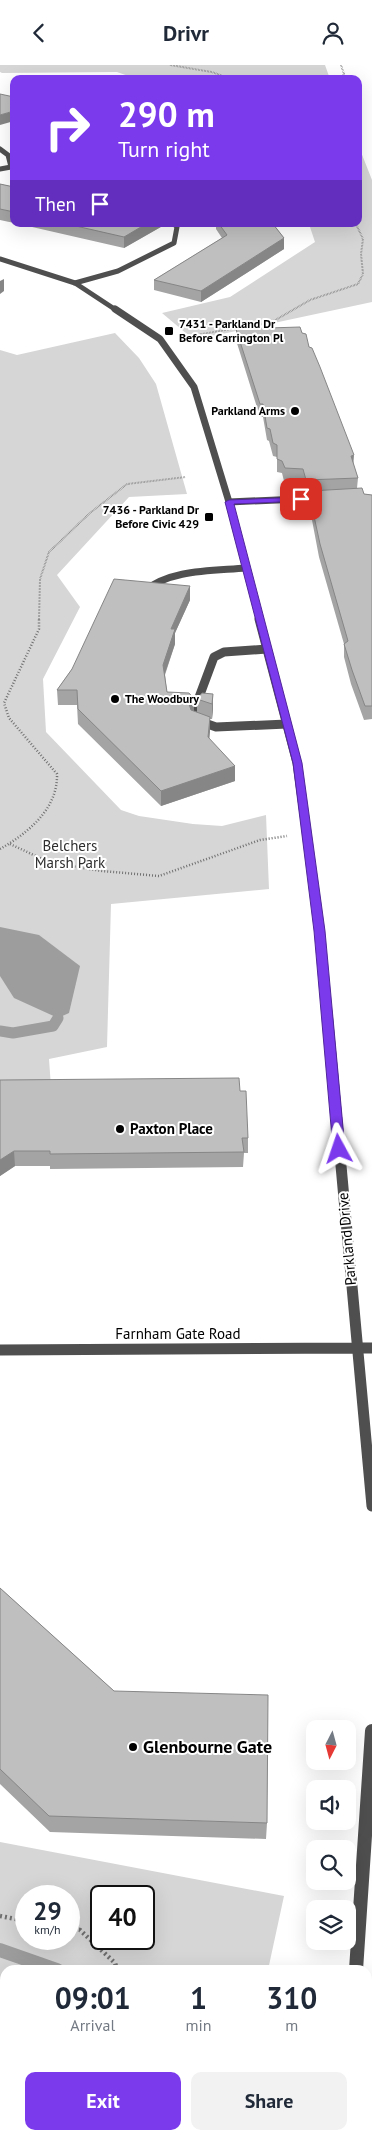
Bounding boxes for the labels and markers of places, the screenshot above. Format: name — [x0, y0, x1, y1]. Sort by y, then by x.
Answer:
place label: 7431 - Parkland Dr Before Carrington Pl — [179, 316, 284, 345]
marker: 7431 - Parkland Dr Before Carrington Pl — [163, 325, 175, 337]
place label: Parkland Arms — [211, 403, 285, 418]
marker: Parkland Arms — [289, 405, 301, 417]
pin — [280, 478, 322, 520]
place label: 7436 - Parkland Dr Before Civic 429 — [103, 502, 200, 531]
marker: 7436 - Parkland Dr Before Civic 429 — [203, 511, 215, 523]
place label: The Woodbury — [125, 691, 199, 706]
marker: The Woodbury — [109, 693, 121, 705]
place label: Paxton Place — [130, 1119, 213, 1138]
marker: Paxton Place — [114, 1123, 126, 1135]
place label: Glenbourne Gate — [143, 1735, 272, 1758]
marker: Glenbourne Gate — [127, 1741, 139, 1753]

